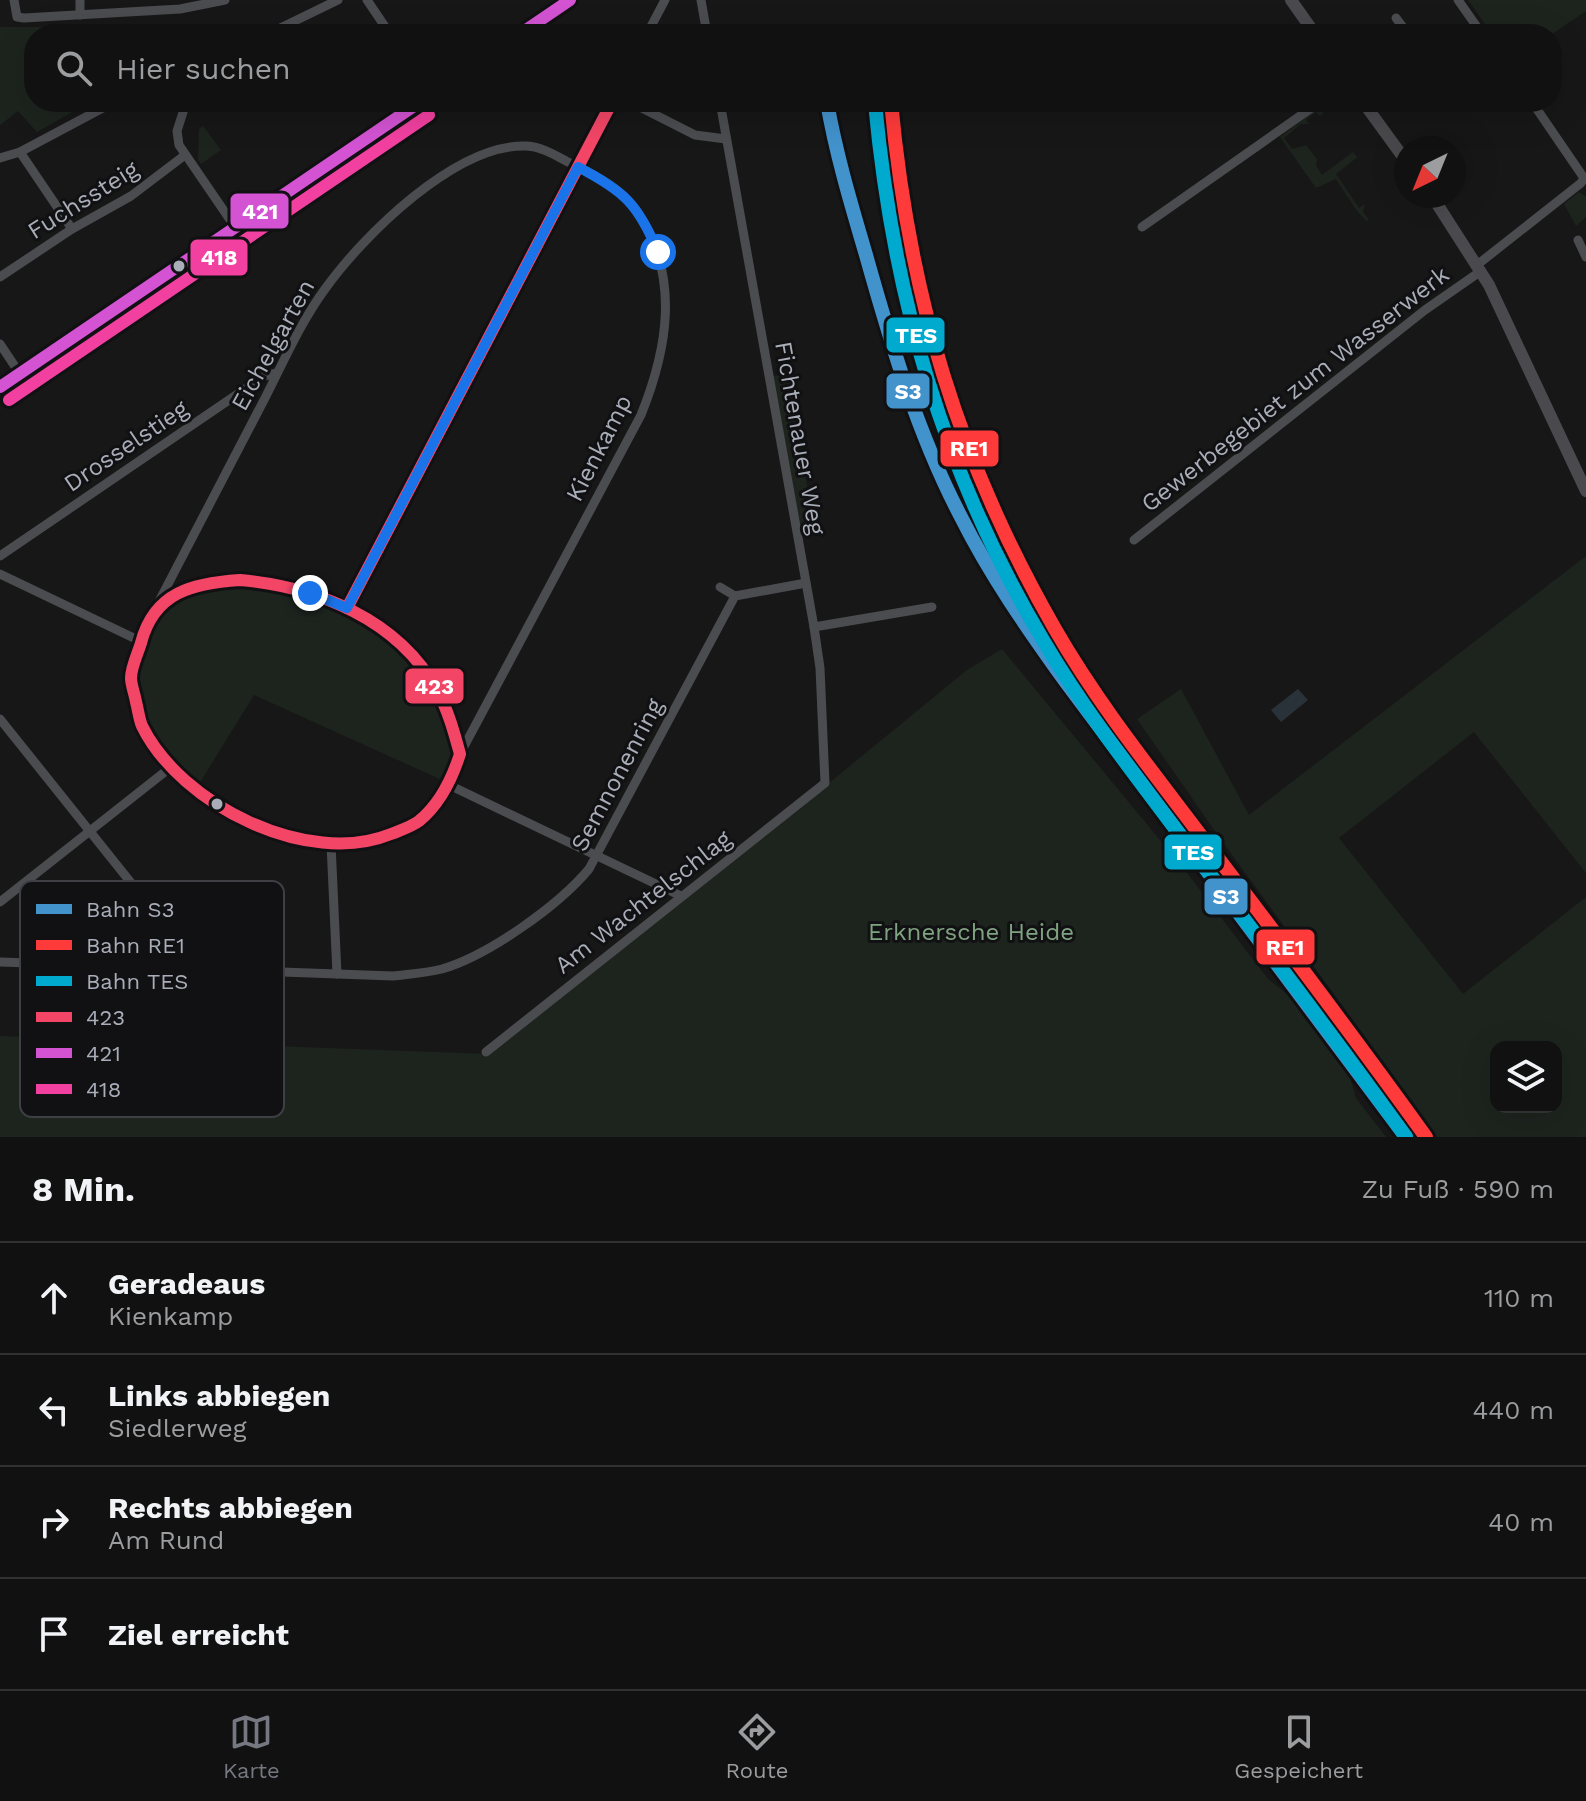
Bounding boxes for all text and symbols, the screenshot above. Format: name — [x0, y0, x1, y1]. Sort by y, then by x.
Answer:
search box — [24, 24, 1562, 112]
icon: search — [52, 46, 96, 90]
text: Hier suchen — [116, 51, 291, 86]
north arrow — [1394, 136, 1466, 208]
street label: Fuchssteig — [23, 155, 144, 245]
line badge: 421 — [229, 192, 290, 230]
text: 421 — [242, 199, 278, 224]
route start — [640, 234, 676, 270]
line badge: 418 — [189, 238, 249, 277]
text: 418 — [201, 245, 237, 270]
unlabelled marker — [171, 258, 187, 274]
street label: Gewerbegebiet zum Wasserwerk — [1136, 260, 1455, 518]
street label: Eichelgarten — [226, 275, 320, 415]
line badge: TES — [885, 316, 946, 354]
text: TES — [895, 323, 937, 348]
street label: Fichtenauer Weg — [769, 339, 831, 537]
line badge: S3 — [885, 372, 931, 410]
text: S3 — [894, 379, 922, 404]
street label: Kienkamp — [560, 390, 638, 506]
street label: Drosselstieg — [59, 394, 193, 498]
line badge: RE1 — [939, 429, 1000, 468]
text: RE1 — [950, 436, 988, 461]
route end — [292, 575, 328, 611]
line badge: 423 — [404, 667, 465, 705]
text: 423 — [414, 674, 454, 699]
street label: Semnonenring — [565, 694, 669, 856]
unlabelled marker — [209, 796, 225, 812]
street label: Am Wachtelschlag — [549, 824, 737, 980]
line badge: TES — [1163, 833, 1223, 871]
text: TES — [1172, 840, 1214, 865]
line badge: S3 — [1203, 877, 1249, 916]
legend — [20, 881, 284, 1117]
text: S3 — [1212, 884, 1240, 909]
text: Bahn S3 — [86, 897, 174, 922]
park label: Erknersche Heide — [868, 918, 1074, 946]
line badge: RE1 — [1255, 928, 1316, 966]
text: Bahn RE1 — [86, 933, 185, 958]
text: RE1 — [1266, 935, 1304, 960]
text: Bahn TES — [86, 969, 188, 994]
text: 423 — [86, 1005, 125, 1030]
text: 421 — [86, 1041, 121, 1066]
map controls — [1490, 1041, 1562, 1113]
button: layers — [1490, 1041, 1562, 1113]
text: 418 — [86, 1077, 121, 1102]
text: 8 Min. — [32, 1169, 135, 1209]
text: Zu Fuß · 590 m — [1362, 1174, 1554, 1204]
text: Geradeaus — [108, 1266, 265, 1301]
icon: ahead — [32, 1276, 76, 1320]
text: 110 m — [1484, 1283, 1554, 1313]
text: Kienkamp — [108, 1301, 233, 1331]
text: Links abbiegen — [108, 1378, 330, 1413]
icon: left — [32, 1388, 76, 1432]
text: 440 m — [1472, 1395, 1554, 1425]
text: Siedlerweg — [108, 1413, 246, 1443]
text: Rechts abbiegen — [108, 1490, 353, 1525]
icon: right — [32, 1500, 76, 1544]
text: 40 m — [1488, 1507, 1554, 1537]
text: Am Rund — [108, 1525, 224, 1555]
icon: arrive — [32, 1612, 76, 1656]
text: Ziel erreicht — [108, 1617, 289, 1652]
tab: Karte — [223, 1710, 280, 1783]
tab: Route — [726, 1710, 789, 1783]
tab: Gespeichert — [1234, 1710, 1363, 1783]

